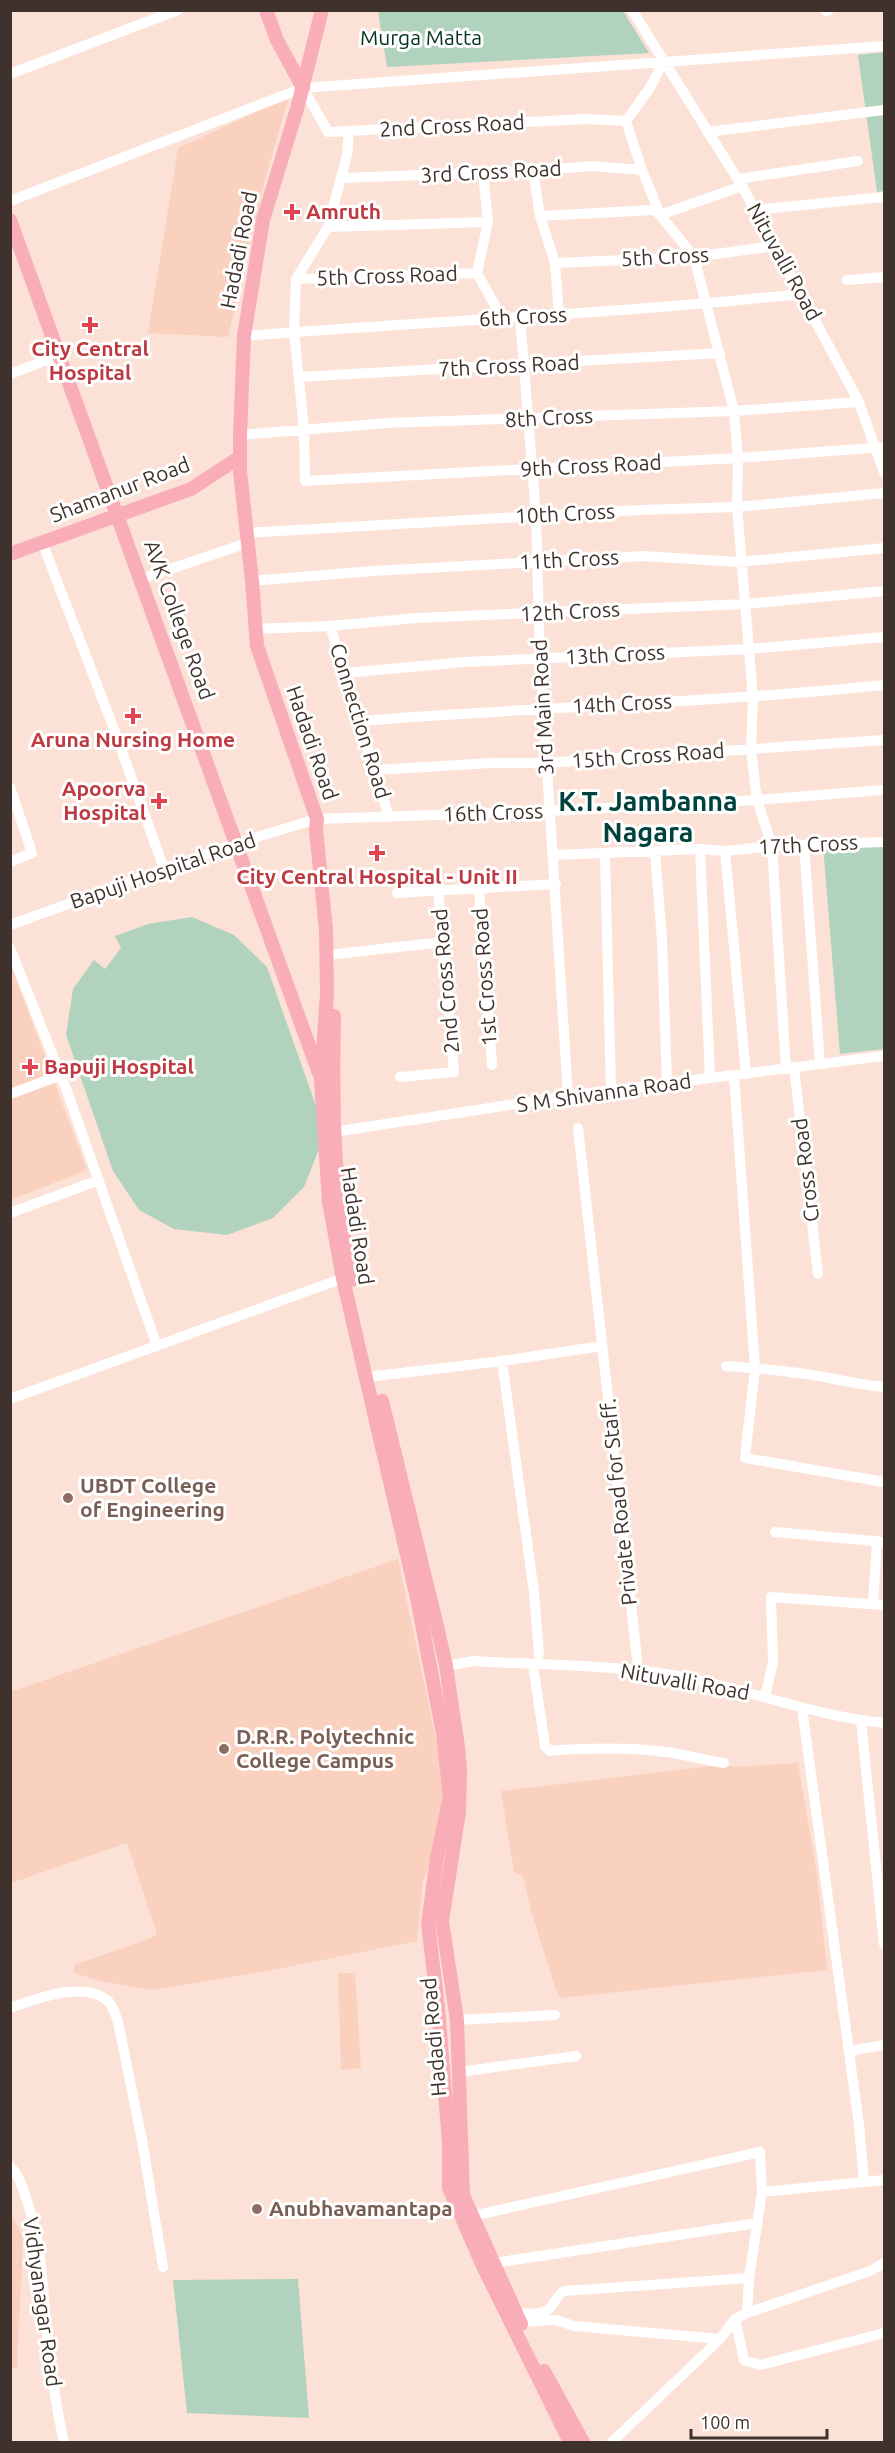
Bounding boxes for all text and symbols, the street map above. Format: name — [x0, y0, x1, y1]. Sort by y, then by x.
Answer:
park label: Murga Matta — [360, 25, 482, 49]
street label: 2nd Cross Road — [379, 109, 525, 141]
street label: 3rd Cross Road — [420, 155, 562, 187]
street label: Hadadi Road — [215, 189, 261, 311]
place label: Amruth — [306, 199, 381, 223]
street label: Nituvalli Road — [743, 199, 827, 324]
marker: Amruth — [283, 203, 301, 221]
street label: 5th Cross — [620, 242, 710, 270]
street label: 5th Cross Road — [316, 261, 458, 289]
street label: 6th Cross — [478, 302, 568, 330]
marker: City Central Hospital — [81, 316, 99, 334]
place label: City Central Hospital — [31, 336, 149, 384]
street label: 7th Cross Road — [438, 349, 580, 381]
street label: 8th Cross — [504, 403, 594, 431]
street label: 9th Cross Road — [520, 449, 662, 481]
street label: Shamanur Road — [46, 451, 193, 527]
street label: 10th Cross — [514, 498, 616, 528]
street label: AVK College Road — [140, 537, 220, 703]
street label: 11th Cross — [518, 544, 620, 574]
street label: 12th Cross — [519, 596, 621, 626]
street label: 3rd Main Road — [526, 638, 558, 776]
street label: 13th Cross — [564, 639, 666, 669]
street label: Connection Road — [326, 640, 396, 801]
street label: Hadadi Road — [282, 682, 344, 803]
street label: 14th Cross — [571, 688, 673, 718]
marker: Aruna Nursing Home — [124, 707, 142, 725]
place label: Aruna Nursing Home — [31, 727, 235, 751]
street label: 15th Cross Road — [571, 738, 725, 772]
place label: Apoorva Hospital — [62, 776, 146, 824]
district label: K.T. Jambanna Nagara — [558, 786, 738, 847]
marker: Apoorva Hospital — [150, 792, 168, 810]
street label: 16th Cross — [443, 798, 543, 826]
street label: Bapuji Hospital Road — [67, 827, 259, 913]
street label: 17th Cross — [757, 829, 859, 859]
marker: City Central Hospital - Unit II — [368, 844, 386, 862]
place label: City Central Hospital - Unit II — [236, 864, 518, 888]
street label: 1st Cross Road — [467, 907, 501, 1047]
street label: 2nd Cross Road — [427, 908, 463, 1055]
place label: Bapuji Hospital — [44, 1054, 194, 1078]
marker: Bapuji Hospital — [21, 1058, 39, 1076]
street label: S M Shivanna Road — [515, 1068, 693, 1116]
street label: Cross Road — [787, 1117, 823, 1223]
street label: Hadadi Road — [337, 1165, 379, 1287]
street label: Private Road for Staff. — [595, 1398, 641, 1607]
place label: UBDT College of Engineering — [80, 1473, 225, 1521]
marker: UBDT College of Engineering — [61, 1491, 75, 1505]
street label: Nituvalli Road — [619, 1658, 752, 1704]
place label: D.R.R. Polytechnic College Campus — [236, 1724, 414, 1772]
marker: D.R.R. Polytechnic College Campus — [217, 1742, 231, 1756]
street label: Hadadi Road — [416, 1977, 450, 2097]
place label: Anubhavamantapa — [269, 2196, 453, 2220]
marker: Anubhavamantapa — [250, 2202, 264, 2216]
street label: Vidhyanagar Road — [19, 2216, 67, 2388]
scale bar — [691, 2402, 828, 2440]
text: 100 m — [700, 2412, 750, 2432]

